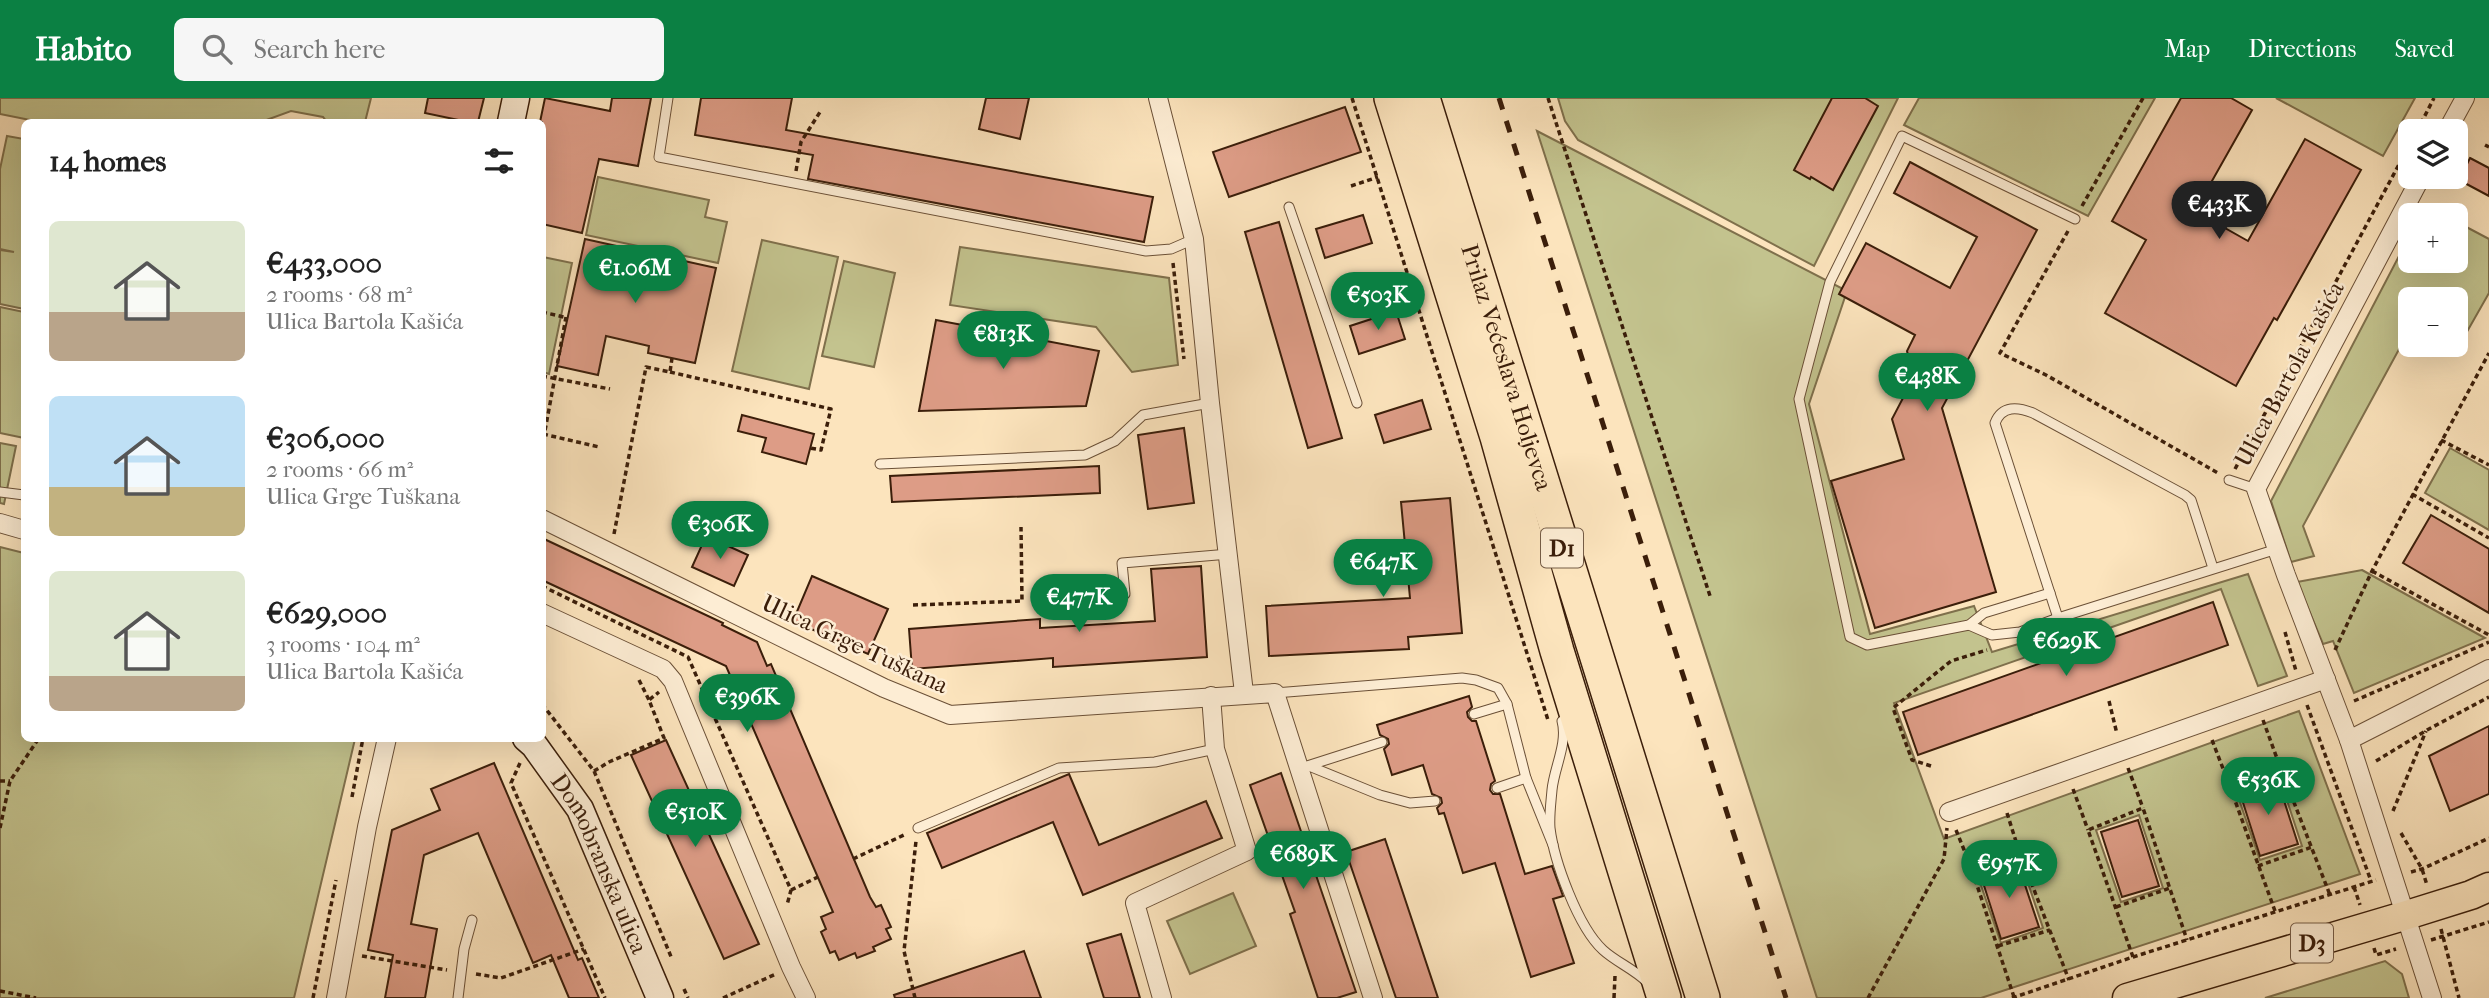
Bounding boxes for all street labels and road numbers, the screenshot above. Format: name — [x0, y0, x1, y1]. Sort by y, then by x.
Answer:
street label: Prilaz Većeslava Holjevca — [1455, 241, 1558, 495]
street label: Ulica Bartola Kašića — [2228, 276, 2350, 471]
road number: D1 — [1541, 529, 1583, 568]
street label: Ulica Grge Tuškana — [757, 589, 953, 700]
street label: Domobranska ulica — [545, 768, 654, 959]
road number: D3 — [2291, 923, 2333, 962]

